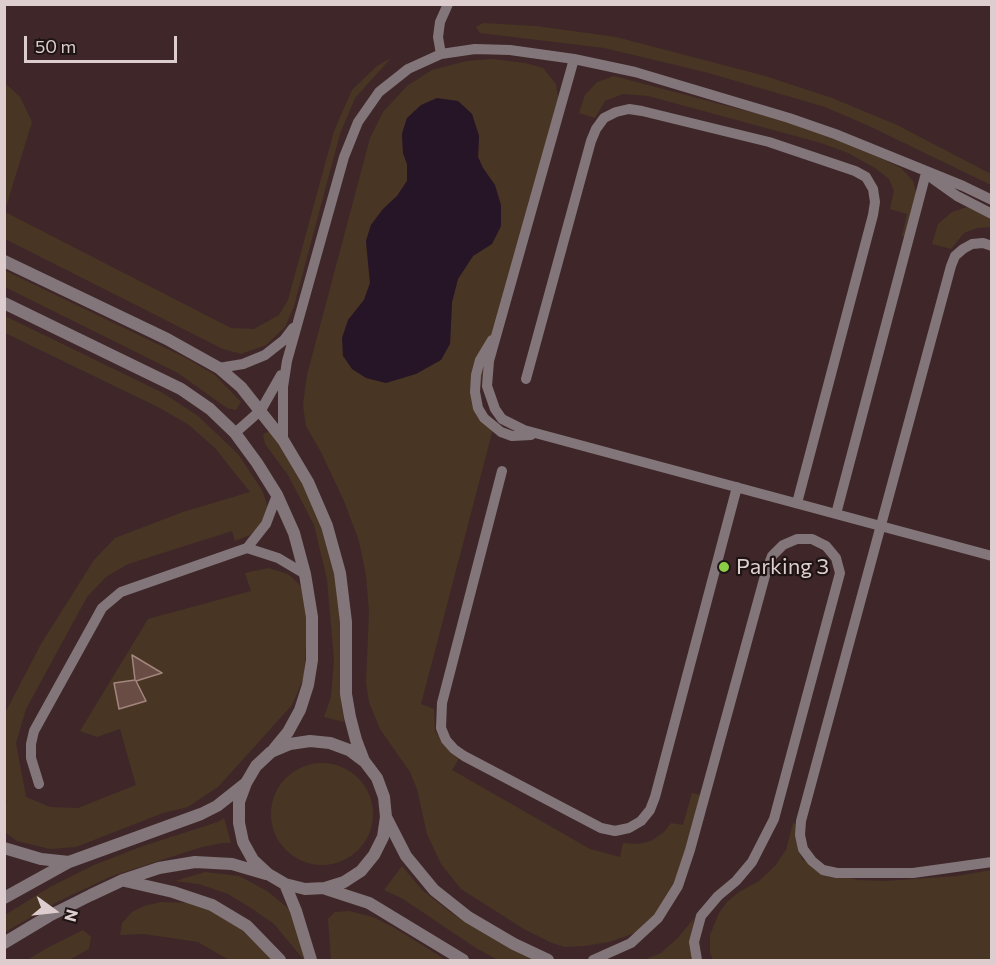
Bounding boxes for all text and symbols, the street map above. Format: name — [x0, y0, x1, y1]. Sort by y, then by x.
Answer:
scale bar — [27, 24, 180, 62]
text: 50 m — [35, 35, 76, 57]
place label: Parking 3 — [736, 554, 829, 580]
marker: Parking 3 — [717, 560, 731, 574]
north arrow — [24, 881, 84, 941]
text: N — [61, 908, 83, 924]

